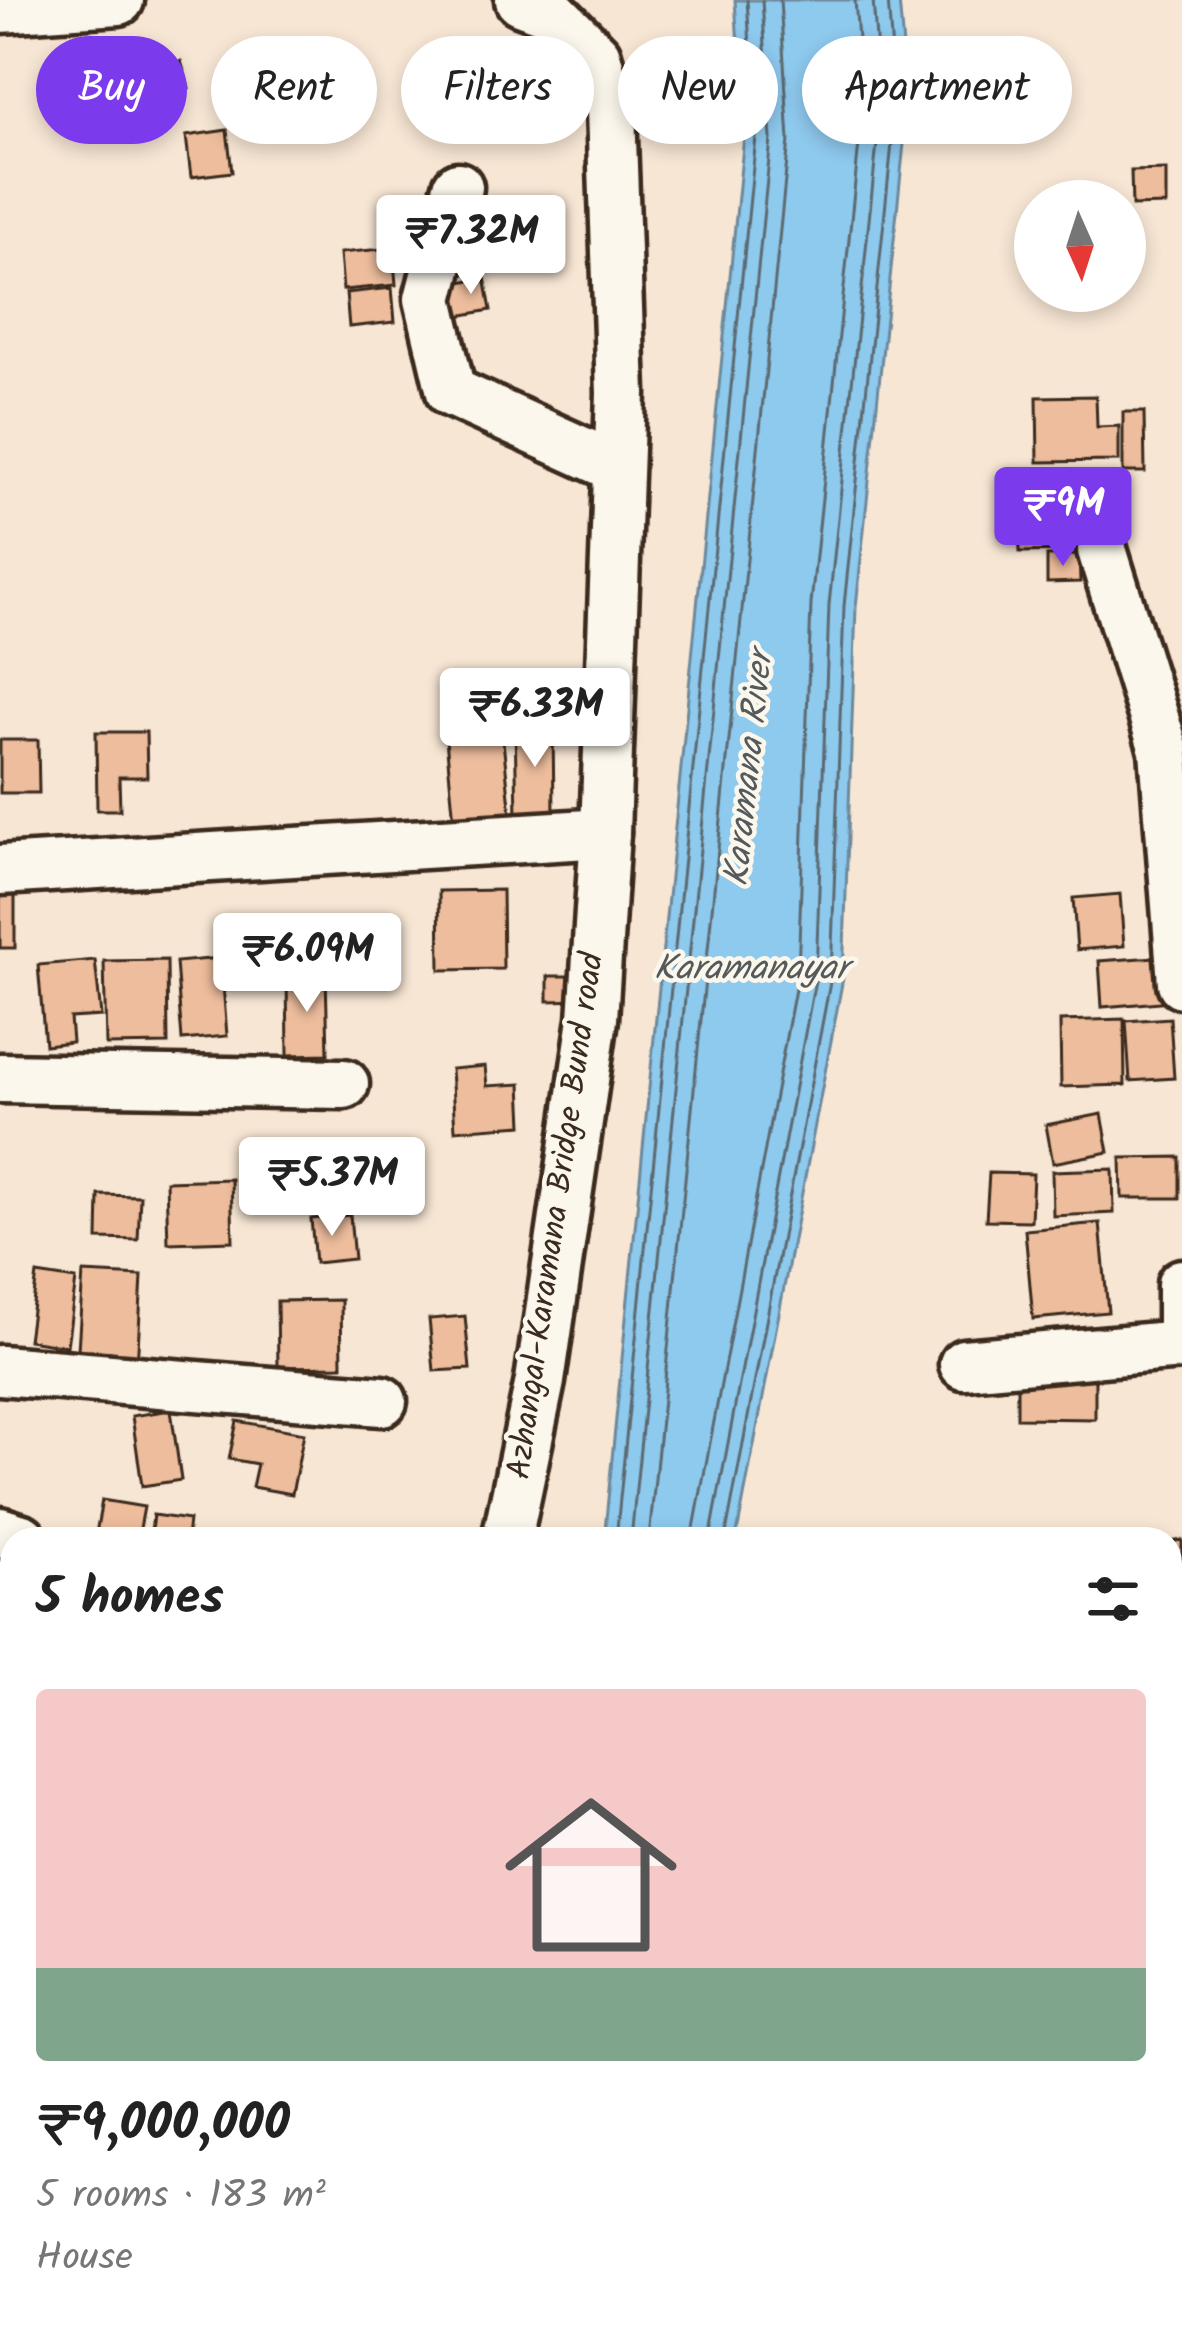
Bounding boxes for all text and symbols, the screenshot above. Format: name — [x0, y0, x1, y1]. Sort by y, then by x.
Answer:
chip: Buy — [36, 36, 187, 144]
chip: Rent — [211, 36, 377, 144]
chip: Filters — [401, 36, 594, 144]
chip: New — [618, 36, 778, 144]
chip: Apartment — [802, 36, 1072, 144]
north arrow — [1014, 180, 1146, 312]
map controls — [1014, 180, 1146, 312]
pin: ₹7.32M — [373, 195, 569, 297]
text: ₹7.32M — [403, 203, 539, 265]
pin: ₹9M — [1005, 467, 1121, 569]
text: ₹9M — [1021, 475, 1105, 537]
water label: Karamana River — [709, 642, 791, 889]
pin: ₹6.33M — [437, 668, 633, 770]
text: ₹6.33M — [467, 676, 603, 738]
pin: ₹6.09M — [209, 913, 405, 1015]
text: ₹6.09M — [240, 921, 374, 983]
water label: Karamanayar — [654, 941, 855, 998]
street label: Azhangal-Karamana Bridge Bund road — [494, 948, 620, 1483]
pin: ₹5.37M — [234, 1137, 430, 1239]
text: ₹5.37M — [266, 1145, 398, 1207]
text: 5 homes — [36, 1559, 224, 1640]
icon: filters — [1080, 1566, 1146, 1632]
icon: home — [483, 1767, 699, 1983]
text: ₹9,000,000 — [36, 2085, 290, 2166]
text: 5 rooms · 183 m² — [36, 2166, 326, 2228]
text: House — [36, 2228, 133, 2290]

